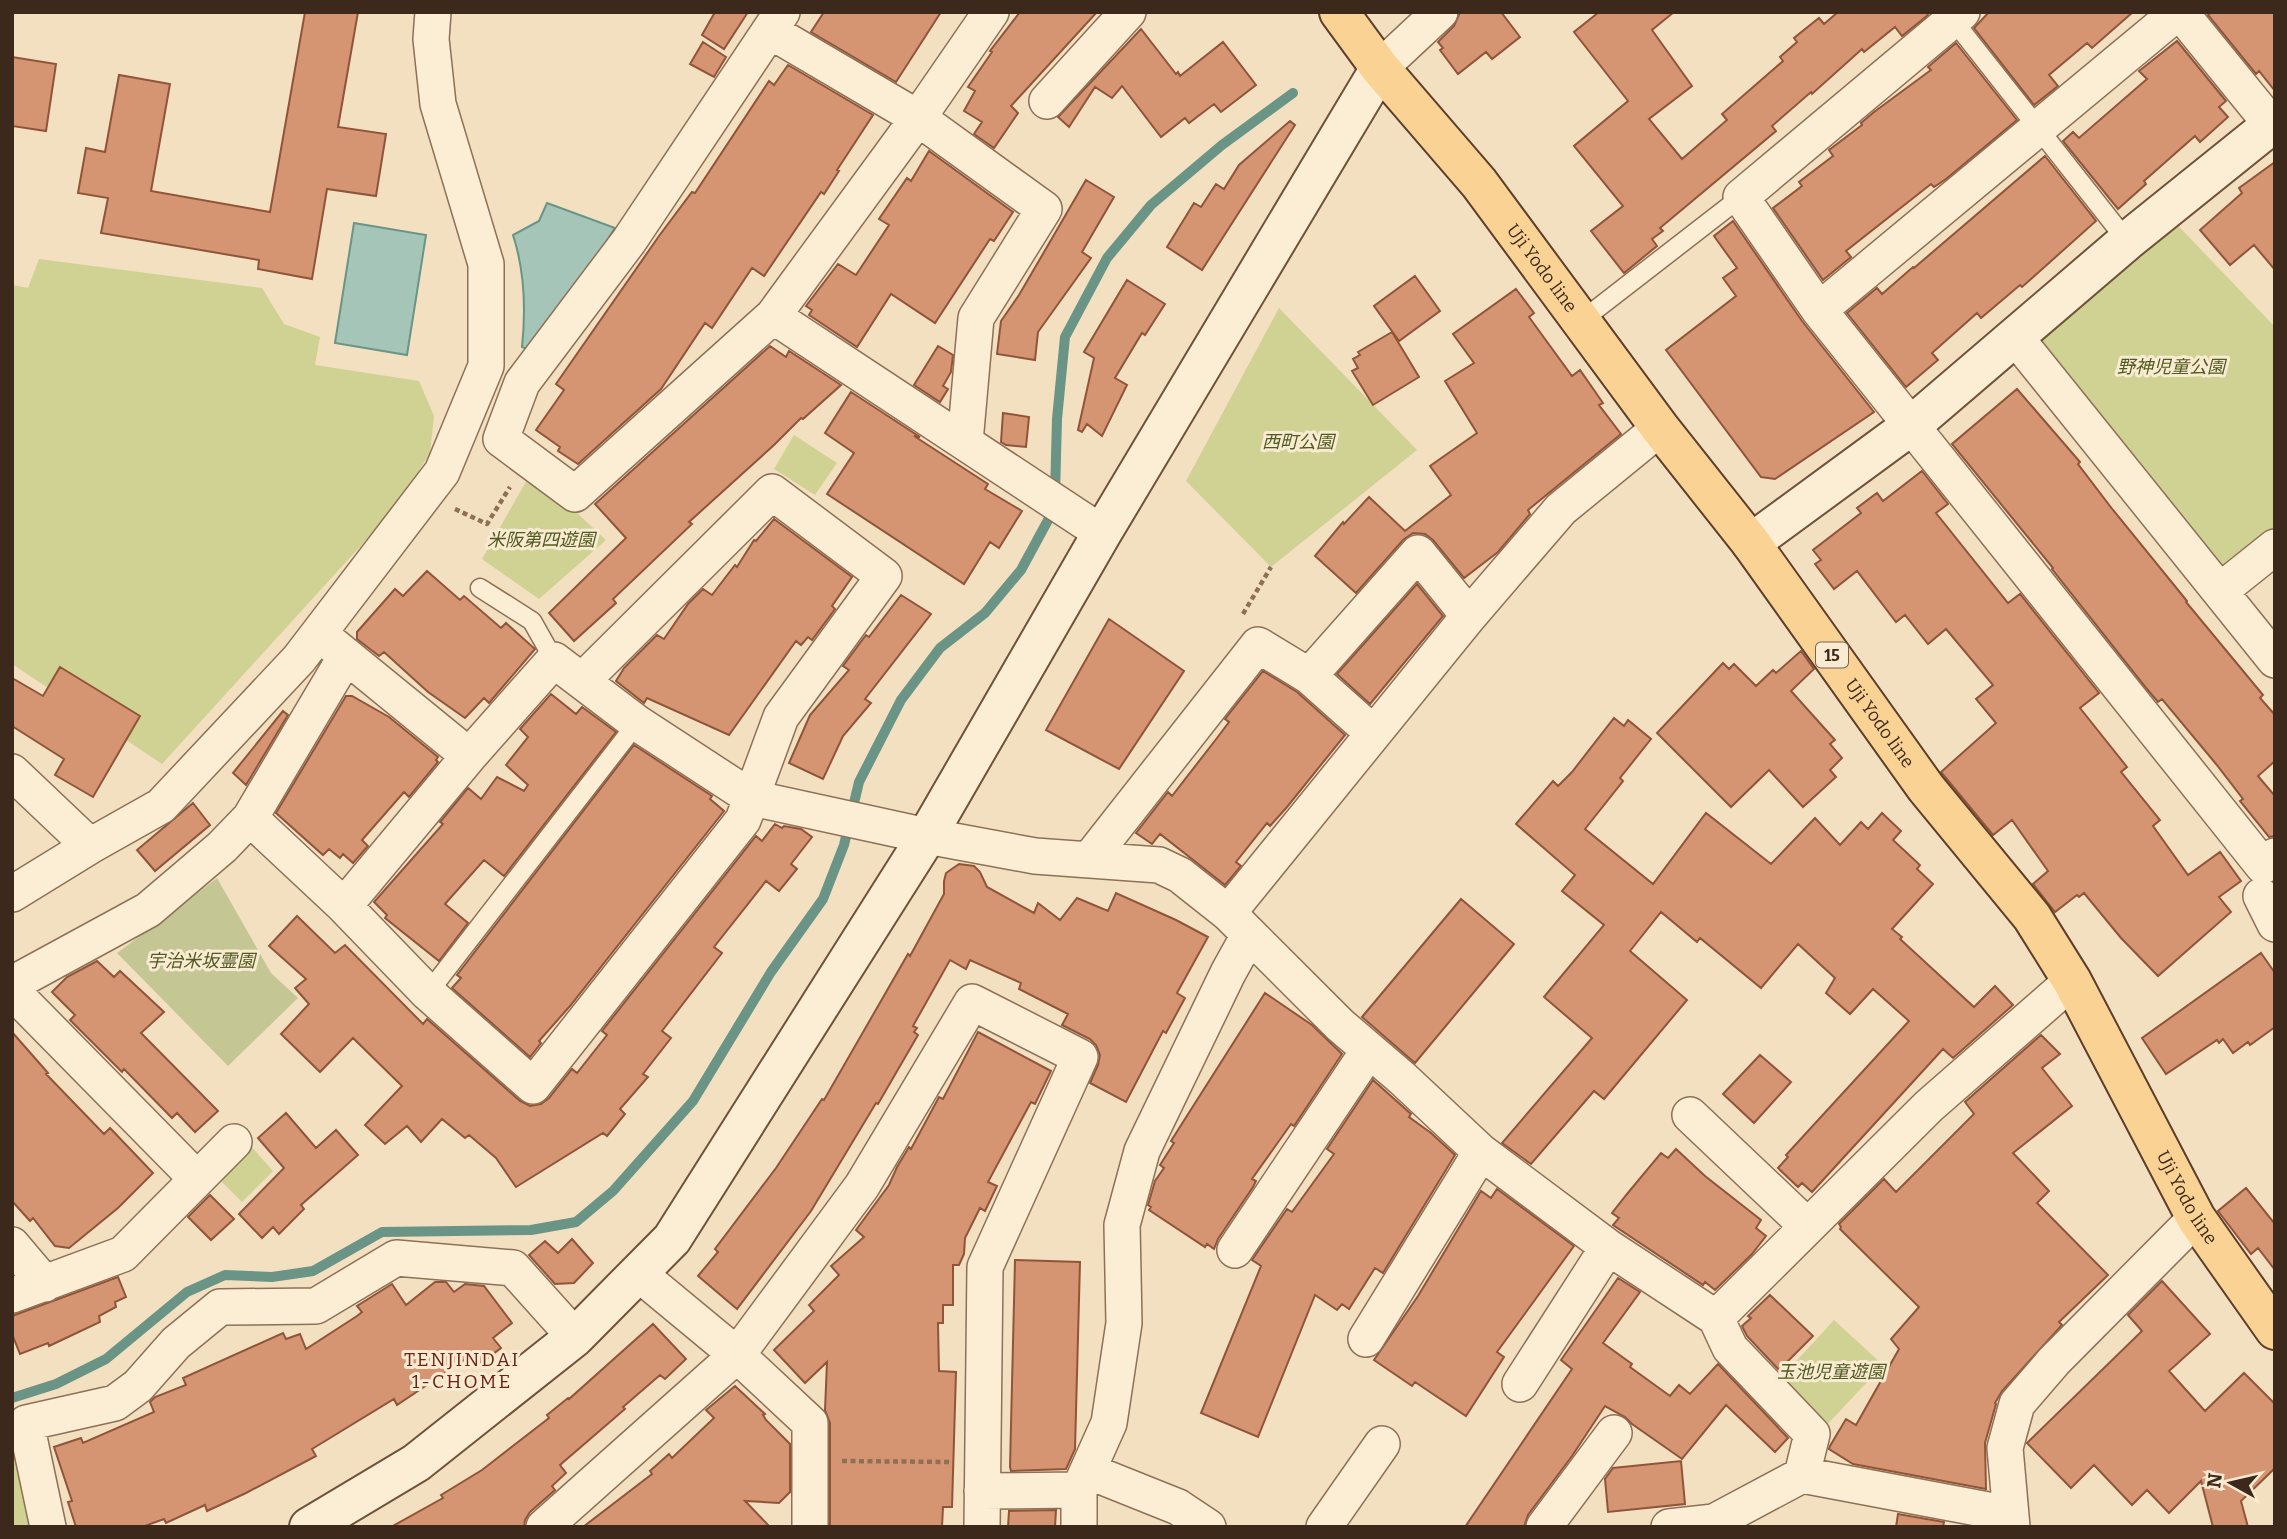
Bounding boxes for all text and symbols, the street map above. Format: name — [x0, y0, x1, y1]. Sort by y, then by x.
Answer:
street label: Uji Yodo line — [1502, 220, 1582, 317]
park label: 野神児童公園 — [2117, 356, 2228, 378]
park label: 西町公園 — [1262, 431, 1337, 453]
park label: 米阪第四遊園 — [487, 529, 598, 551]
road number: 15 — [1816, 642, 1848, 668]
street label: Uji Yodo line — [1841, 674, 1919, 772]
park label: 宇治米坂霊園 — [147, 950, 258, 972]
street label: Uji Yodo line — [2152, 1147, 2222, 1249]
district label: TENJINDAI 1-CHOME — [404, 1348, 520, 1393]
park label: 玉池児童遊園 — [1777, 1361, 1888, 1383]
north arrow — [2196, 1448, 2266, 1518]
text: N — [2202, 1472, 2227, 1490]

